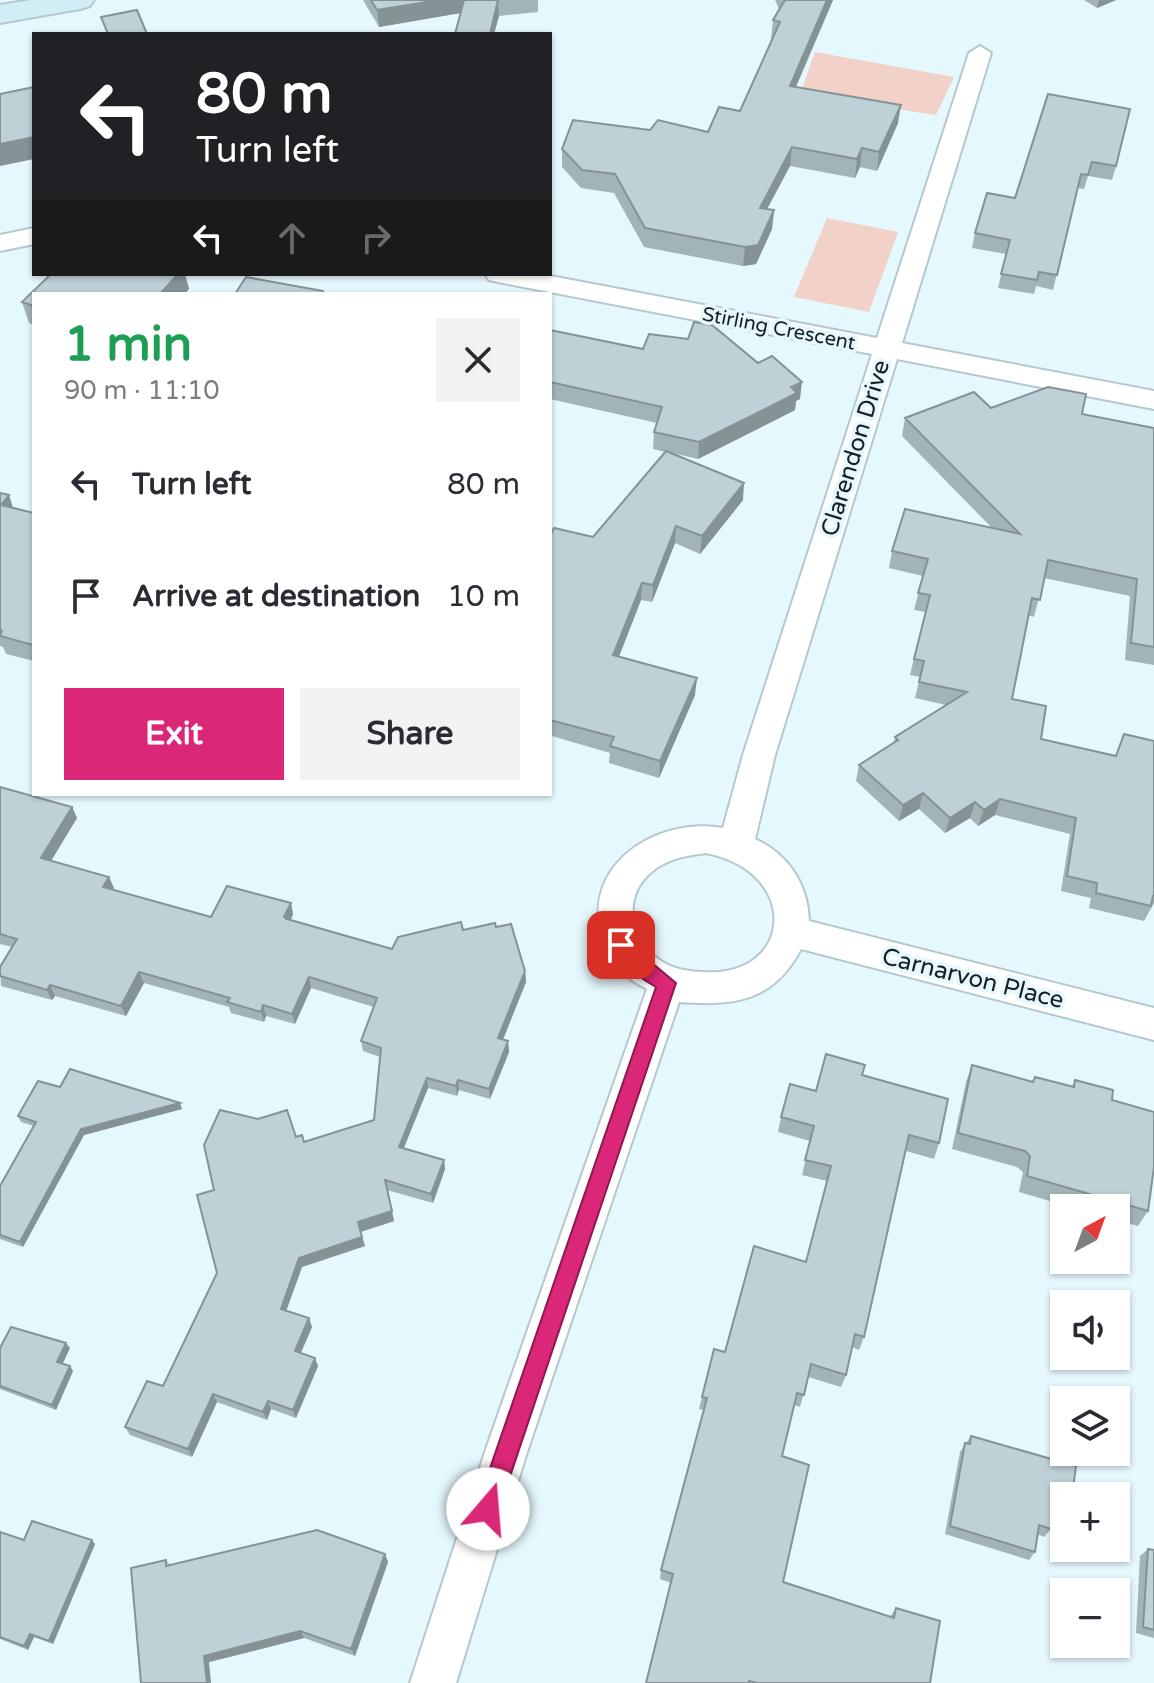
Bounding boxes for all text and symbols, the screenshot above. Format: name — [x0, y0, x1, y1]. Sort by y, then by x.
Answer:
text: 80 m — [196, 61, 332, 128]
icon: left — [64, 64, 168, 168]
text: Turn left — [196, 129, 339, 172]
icon: left — [186, 216, 230, 260]
icon: ahead — [270, 216, 314, 260]
icon: right — [354, 216, 398, 260]
street label: Stirling Crescent — [700, 302, 858, 356]
text: 1 min — [64, 316, 192, 374]
button: close — [436, 318, 520, 402]
street label: Clarendon Drive — [815, 356, 896, 540]
text: 90 m · 11:10 — [64, 375, 220, 406]
icon: left — [64, 462, 108, 506]
text: Turn left — [132, 466, 251, 503]
text: 80 m — [447, 466, 520, 503]
icon: arrive — [64, 574, 108, 618]
text: Arrive at destination — [132, 578, 420, 615]
text: 10 m — [447, 578, 520, 615]
button: Exit — [64, 688, 284, 780]
button: Share — [300, 688, 520, 780]
pin — [587, 911, 655, 979]
icon: arrive — [599, 923, 643, 967]
street label: Carnarvon Place — [879, 942, 1067, 1015]
north arrow — [1050, 1194, 1130, 1274]
map controls — [1050, 1194, 1130, 1658]
button: sound — [1050, 1290, 1130, 1370]
button: layers — [1050, 1386, 1130, 1466]
position arrow — [446, 1467, 530, 1551]
button: + — [1050, 1482, 1130, 1562]
button: − — [1050, 1578, 1130, 1658]

